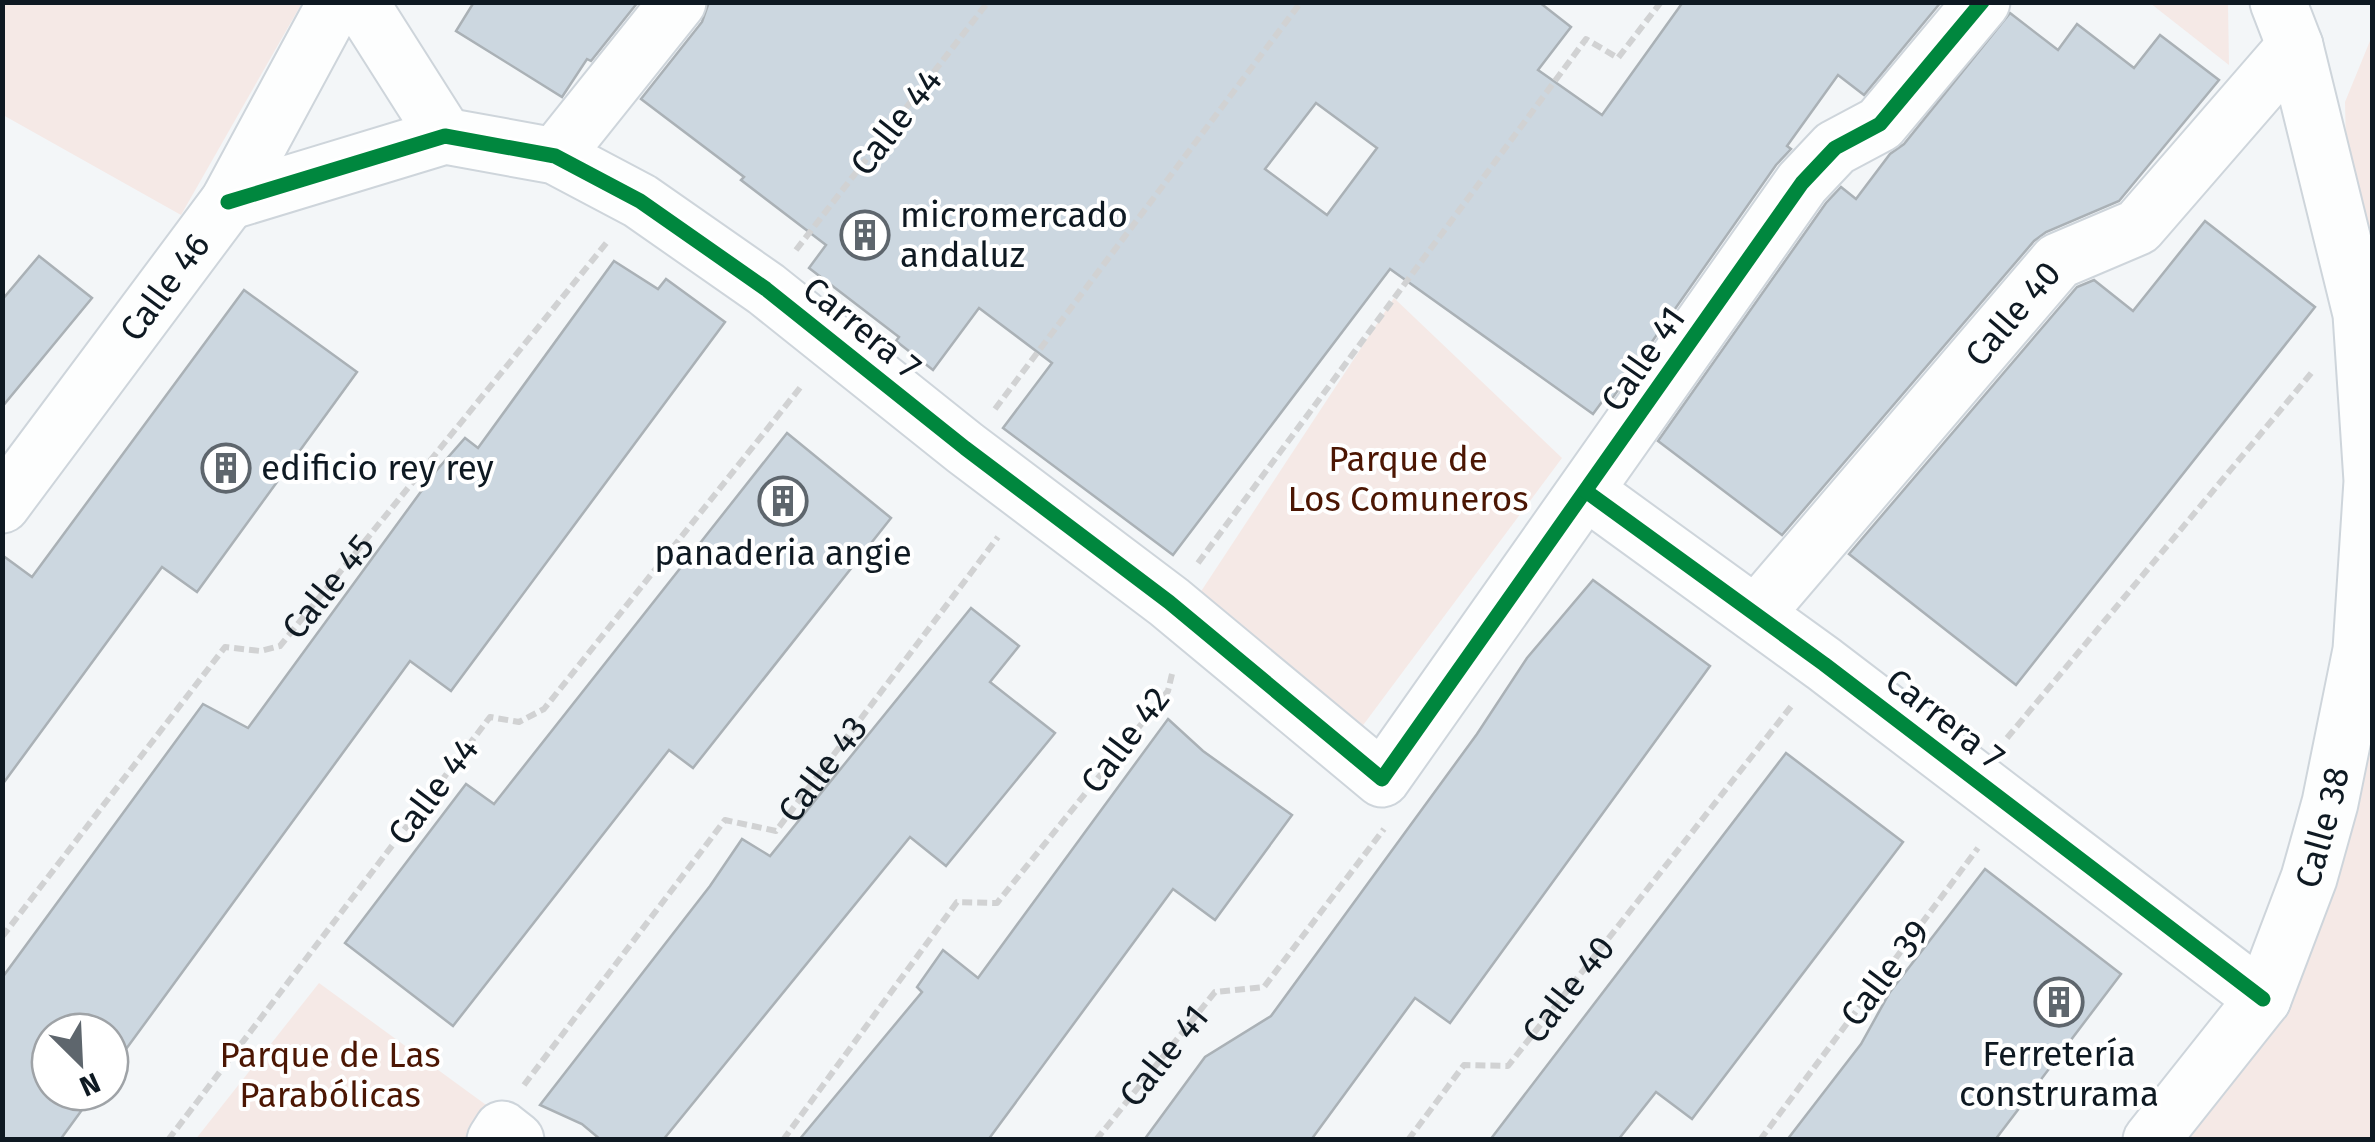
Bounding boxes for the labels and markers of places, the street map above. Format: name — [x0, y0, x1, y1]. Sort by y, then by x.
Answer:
place label: micromercado andaluz — [900, 194, 1128, 276]
building icon: micromercado andaluz — [839, 209, 891, 261]
building icon: edificio rey rey — [200, 442, 252, 494]
place label: edificio rey rey — [261, 447, 494, 489]
building icon: panaderia angie — [757, 475, 809, 527]
place label: panaderia angie — [654, 532, 912, 574]
building icon: Ferretería construrama — [2033, 976, 2085, 1028]
place label: Ferretería construrama — [1959, 1033, 2159, 1115]

